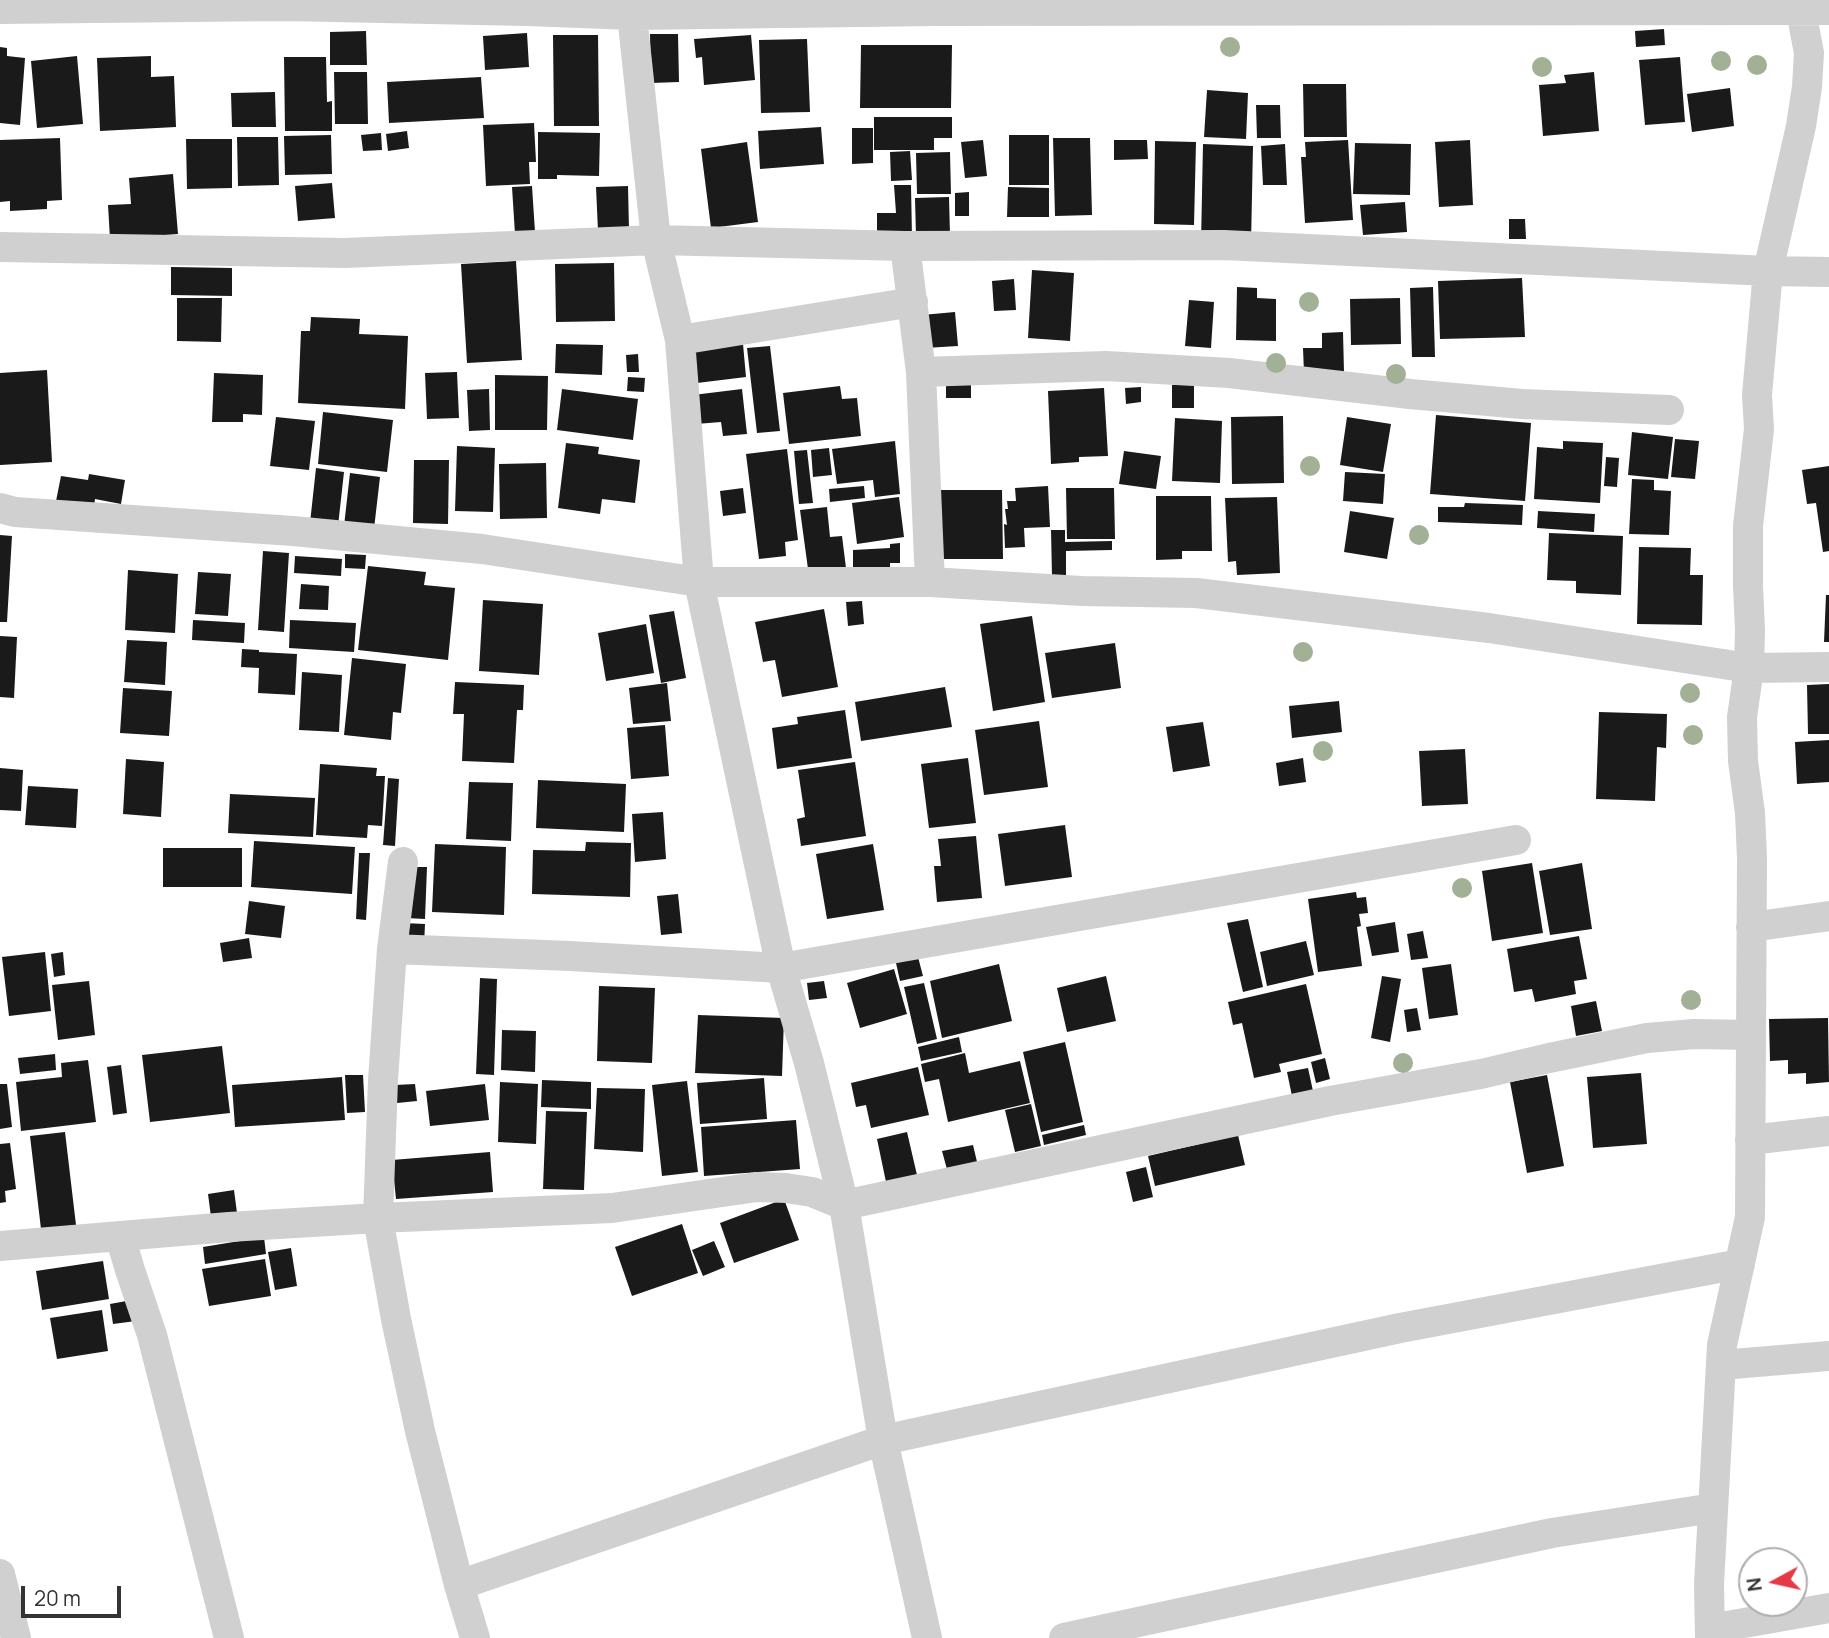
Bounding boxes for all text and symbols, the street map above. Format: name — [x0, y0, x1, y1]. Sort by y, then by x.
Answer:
north arrow — [1738, 1547, 1808, 1617]
scale bar — [24, 1572, 124, 1616]
text: N — [1740, 1576, 1768, 1593]
text: 20 m — [34, 1584, 81, 1612]

